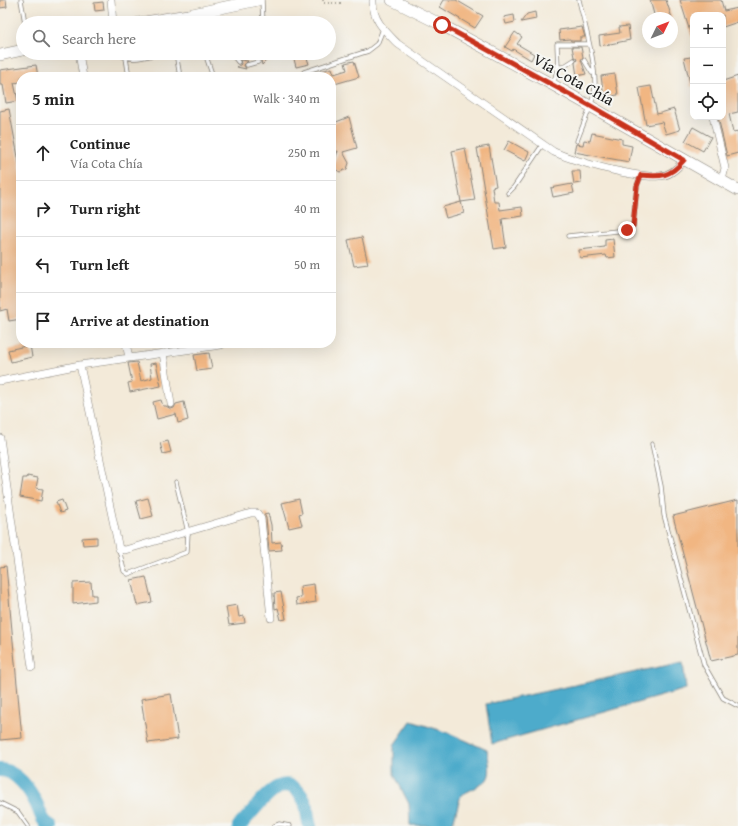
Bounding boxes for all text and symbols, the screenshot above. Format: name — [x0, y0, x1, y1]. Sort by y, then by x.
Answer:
north arrow — [642, 12, 678, 48]
map controls — [690, 12, 726, 120]
button: + — [690, 12, 726, 48]
search box — [16, 16, 336, 60]
route start — [433, 16, 451, 34]
icon: search — [30, 27, 52, 49]
text: Search here — [62, 28, 136, 49]
street label: Vía Cota Chía — [529, 47, 619, 111]
button: − — [690, 48, 726, 84]
button: locate — [690, 84, 726, 120]
text: 5 min — [32, 86, 74, 111]
text: Walk · 340 m — [253, 89, 320, 108]
text: Continue — [70, 133, 131, 154]
icon: ahead — [32, 142, 54, 164]
text: 250 m — [288, 143, 320, 162]
text: Vía Cota Chía — [70, 154, 143, 173]
icon: right — [32, 198, 54, 220]
text: Turn right — [70, 198, 141, 219]
text: 40 m — [294, 199, 320, 218]
route end — [618, 221, 636, 239]
icon: left — [32, 254, 54, 276]
text: Turn left — [70, 254, 129, 275]
text: 50 m — [294, 255, 320, 274]
icon: arrive — [32, 310, 54, 332]
text: Arrive at destination — [70, 310, 209, 331]

